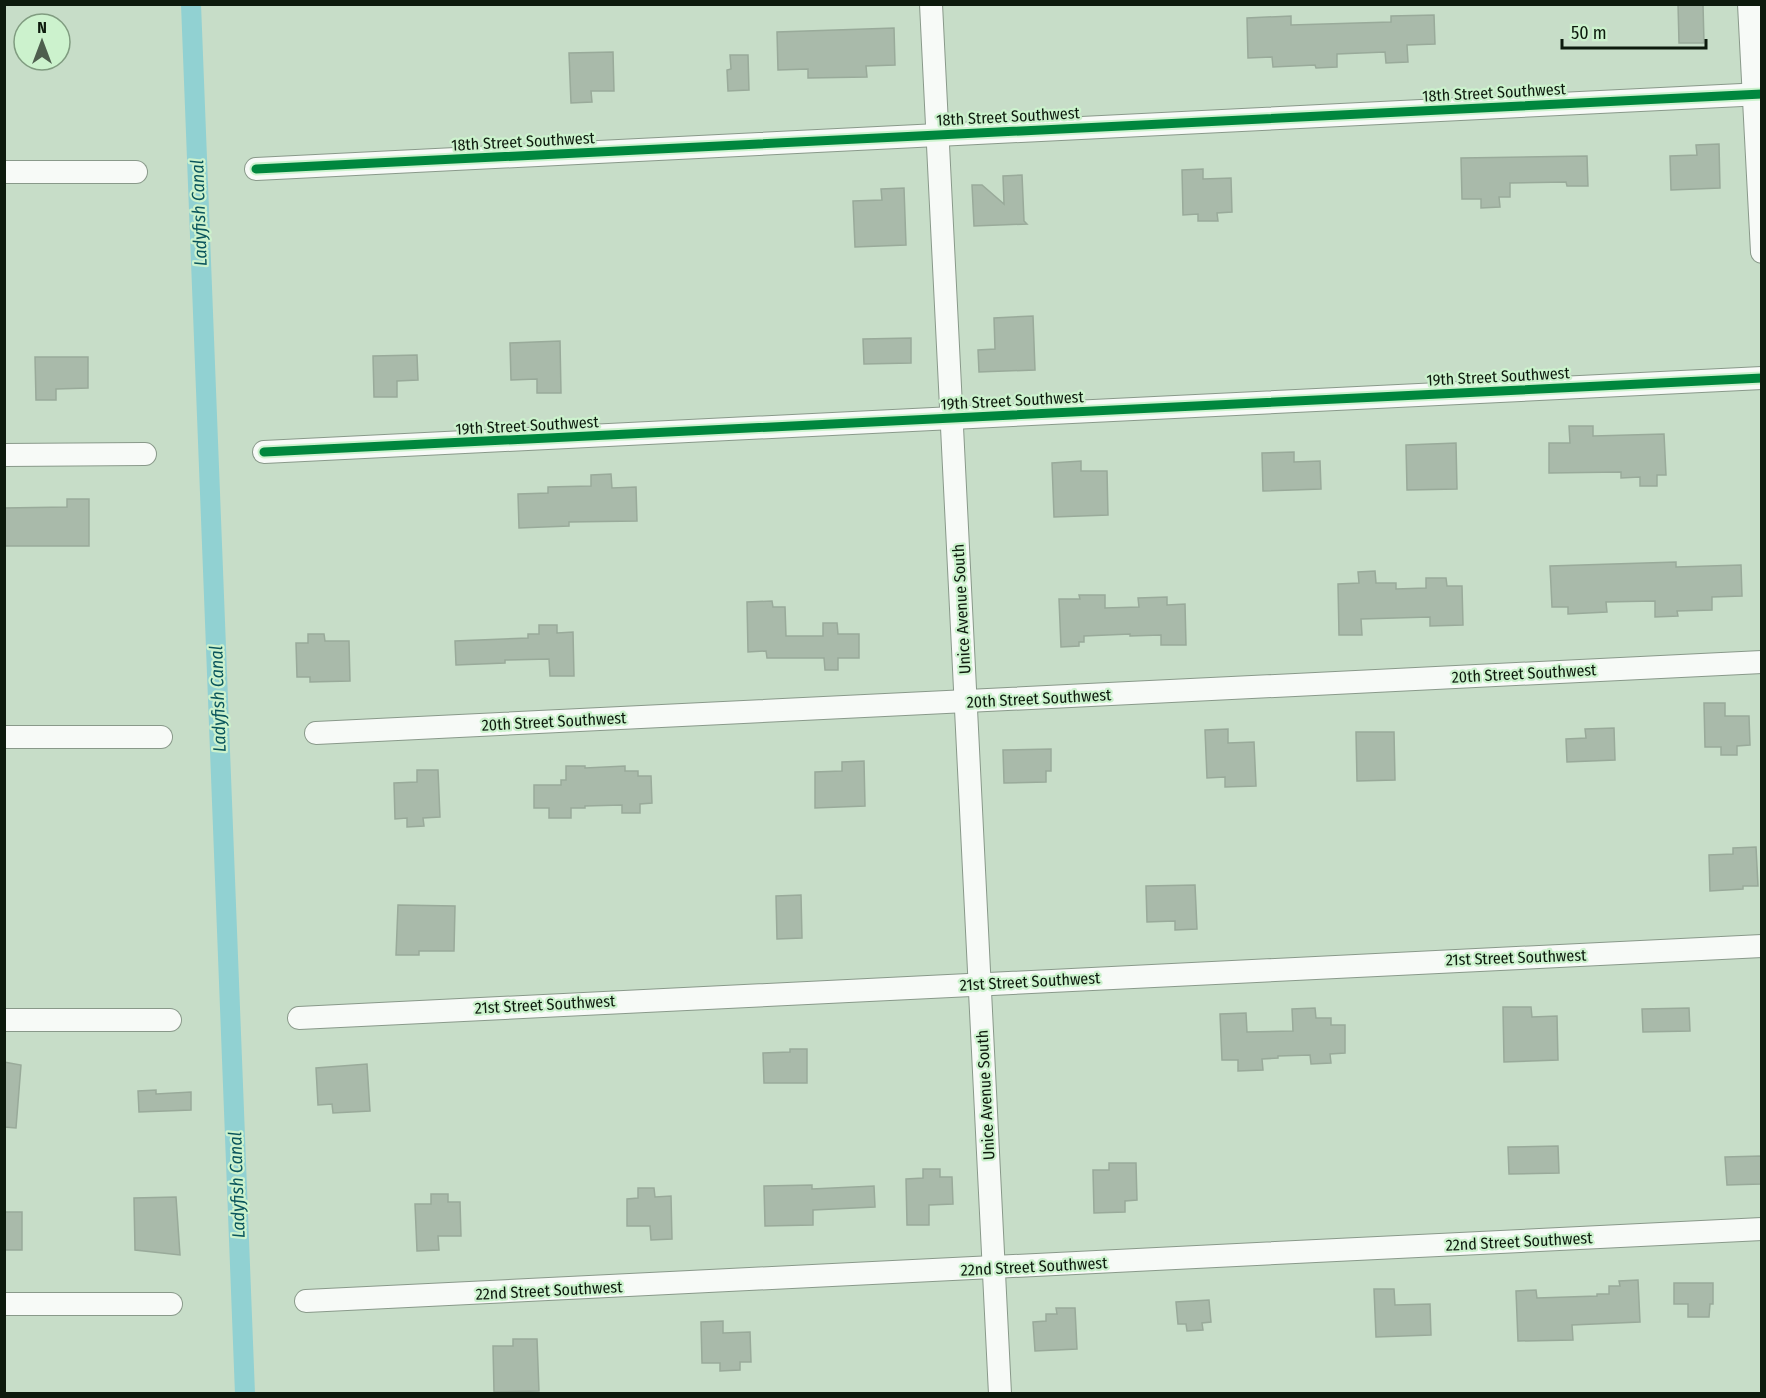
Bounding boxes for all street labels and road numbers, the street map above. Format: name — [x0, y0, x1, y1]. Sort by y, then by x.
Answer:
street label: 18th Street Southwest — [1422, 79, 1567, 106]
street label: 18th Street Southwest — [936, 103, 1081, 130]
street label: 18th Street Southwest — [451, 128, 596, 155]
street label: 19th Street Southwest — [1426, 363, 1571, 390]
street label: 19th Street Southwest — [940, 387, 1085, 414]
street label: 19th Street Southwest — [455, 412, 600, 439]
street label: Unice Avenue South — [949, 543, 974, 675]
street label: 20th Street Southwest — [1451, 660, 1598, 687]
street label: 20th Street Southwest — [966, 685, 1113, 712]
street label: 20th Street Southwest — [481, 708, 628, 735]
street label: 21st Street Southwest — [1445, 946, 1587, 969]
street label: 21st Street Southwest — [959, 968, 1102, 995]
street label: 21st Street Southwest — [474, 991, 617, 1018]
street label: Unice Avenue South — [973, 1029, 998, 1161]
street label: 22nd Street Southwest — [1445, 1228, 1594, 1255]
street label: 22nd Street Southwest — [960, 1253, 1109, 1280]
street label: 22nd Street Southwest — [475, 1277, 624, 1304]

